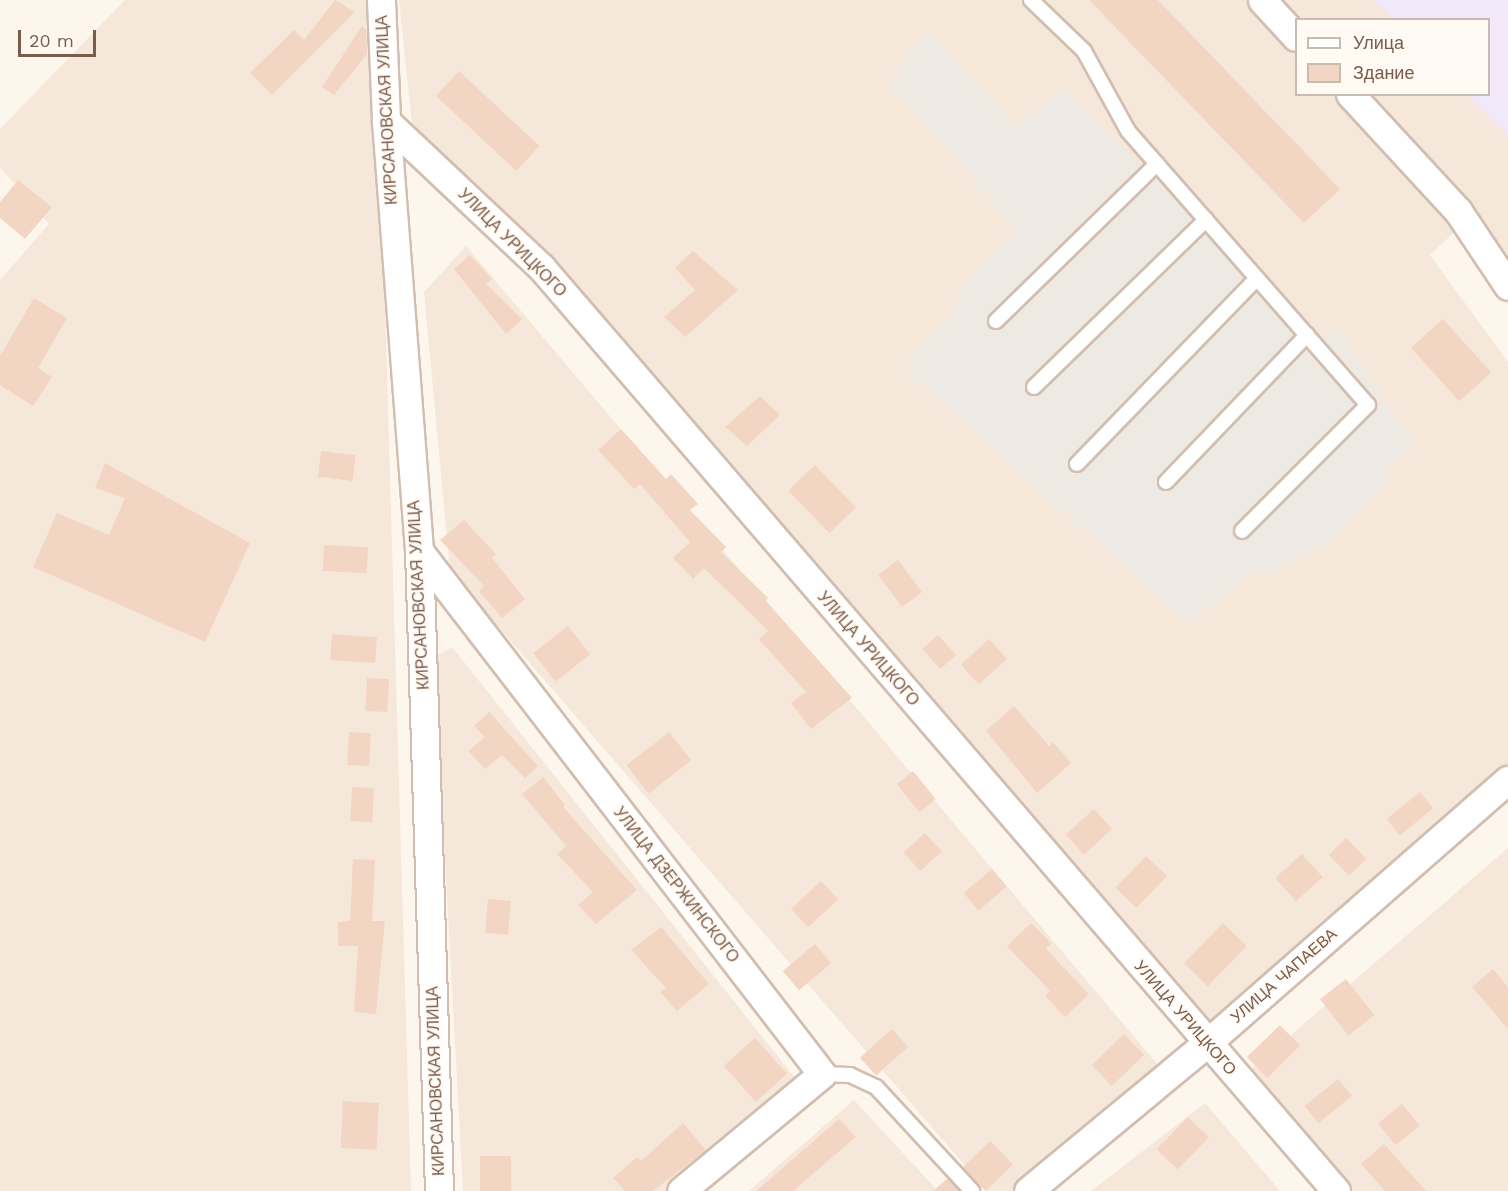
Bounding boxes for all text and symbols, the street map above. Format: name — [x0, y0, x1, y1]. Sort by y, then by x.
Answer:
street label: КИРСАНОВСКАЯ УЛИЦА — [372, 15, 402, 205]
scale bar — [21, 18, 99, 56]
legend — [1295, 18, 1490, 96]
text: 20 m — [29, 30, 74, 51]
text: Улица — [1353, 32, 1404, 53]
text: Здание — [1353, 62, 1414, 83]
street label: УЛИЦА УРИЦКОГО — [454, 185, 570, 301]
street label: КИРСАНОВСКАЯ УЛИЦА — [404, 500, 434, 690]
street label: УЛИЦА УРИЦКОГО — [813, 588, 923, 710]
street label: УЛИЦА ДЗЕРЖИНСКОГО — [609, 803, 743, 967]
street label: УЛИЦА ЧАПАЕВА — [1227, 925, 1341, 1027]
street label: УЛИЦА УРИЦКОГО — [1130, 957, 1240, 1079]
street label: КИРСАНОВСКАЯ УЛИЦА — [423, 986, 449, 1176]

